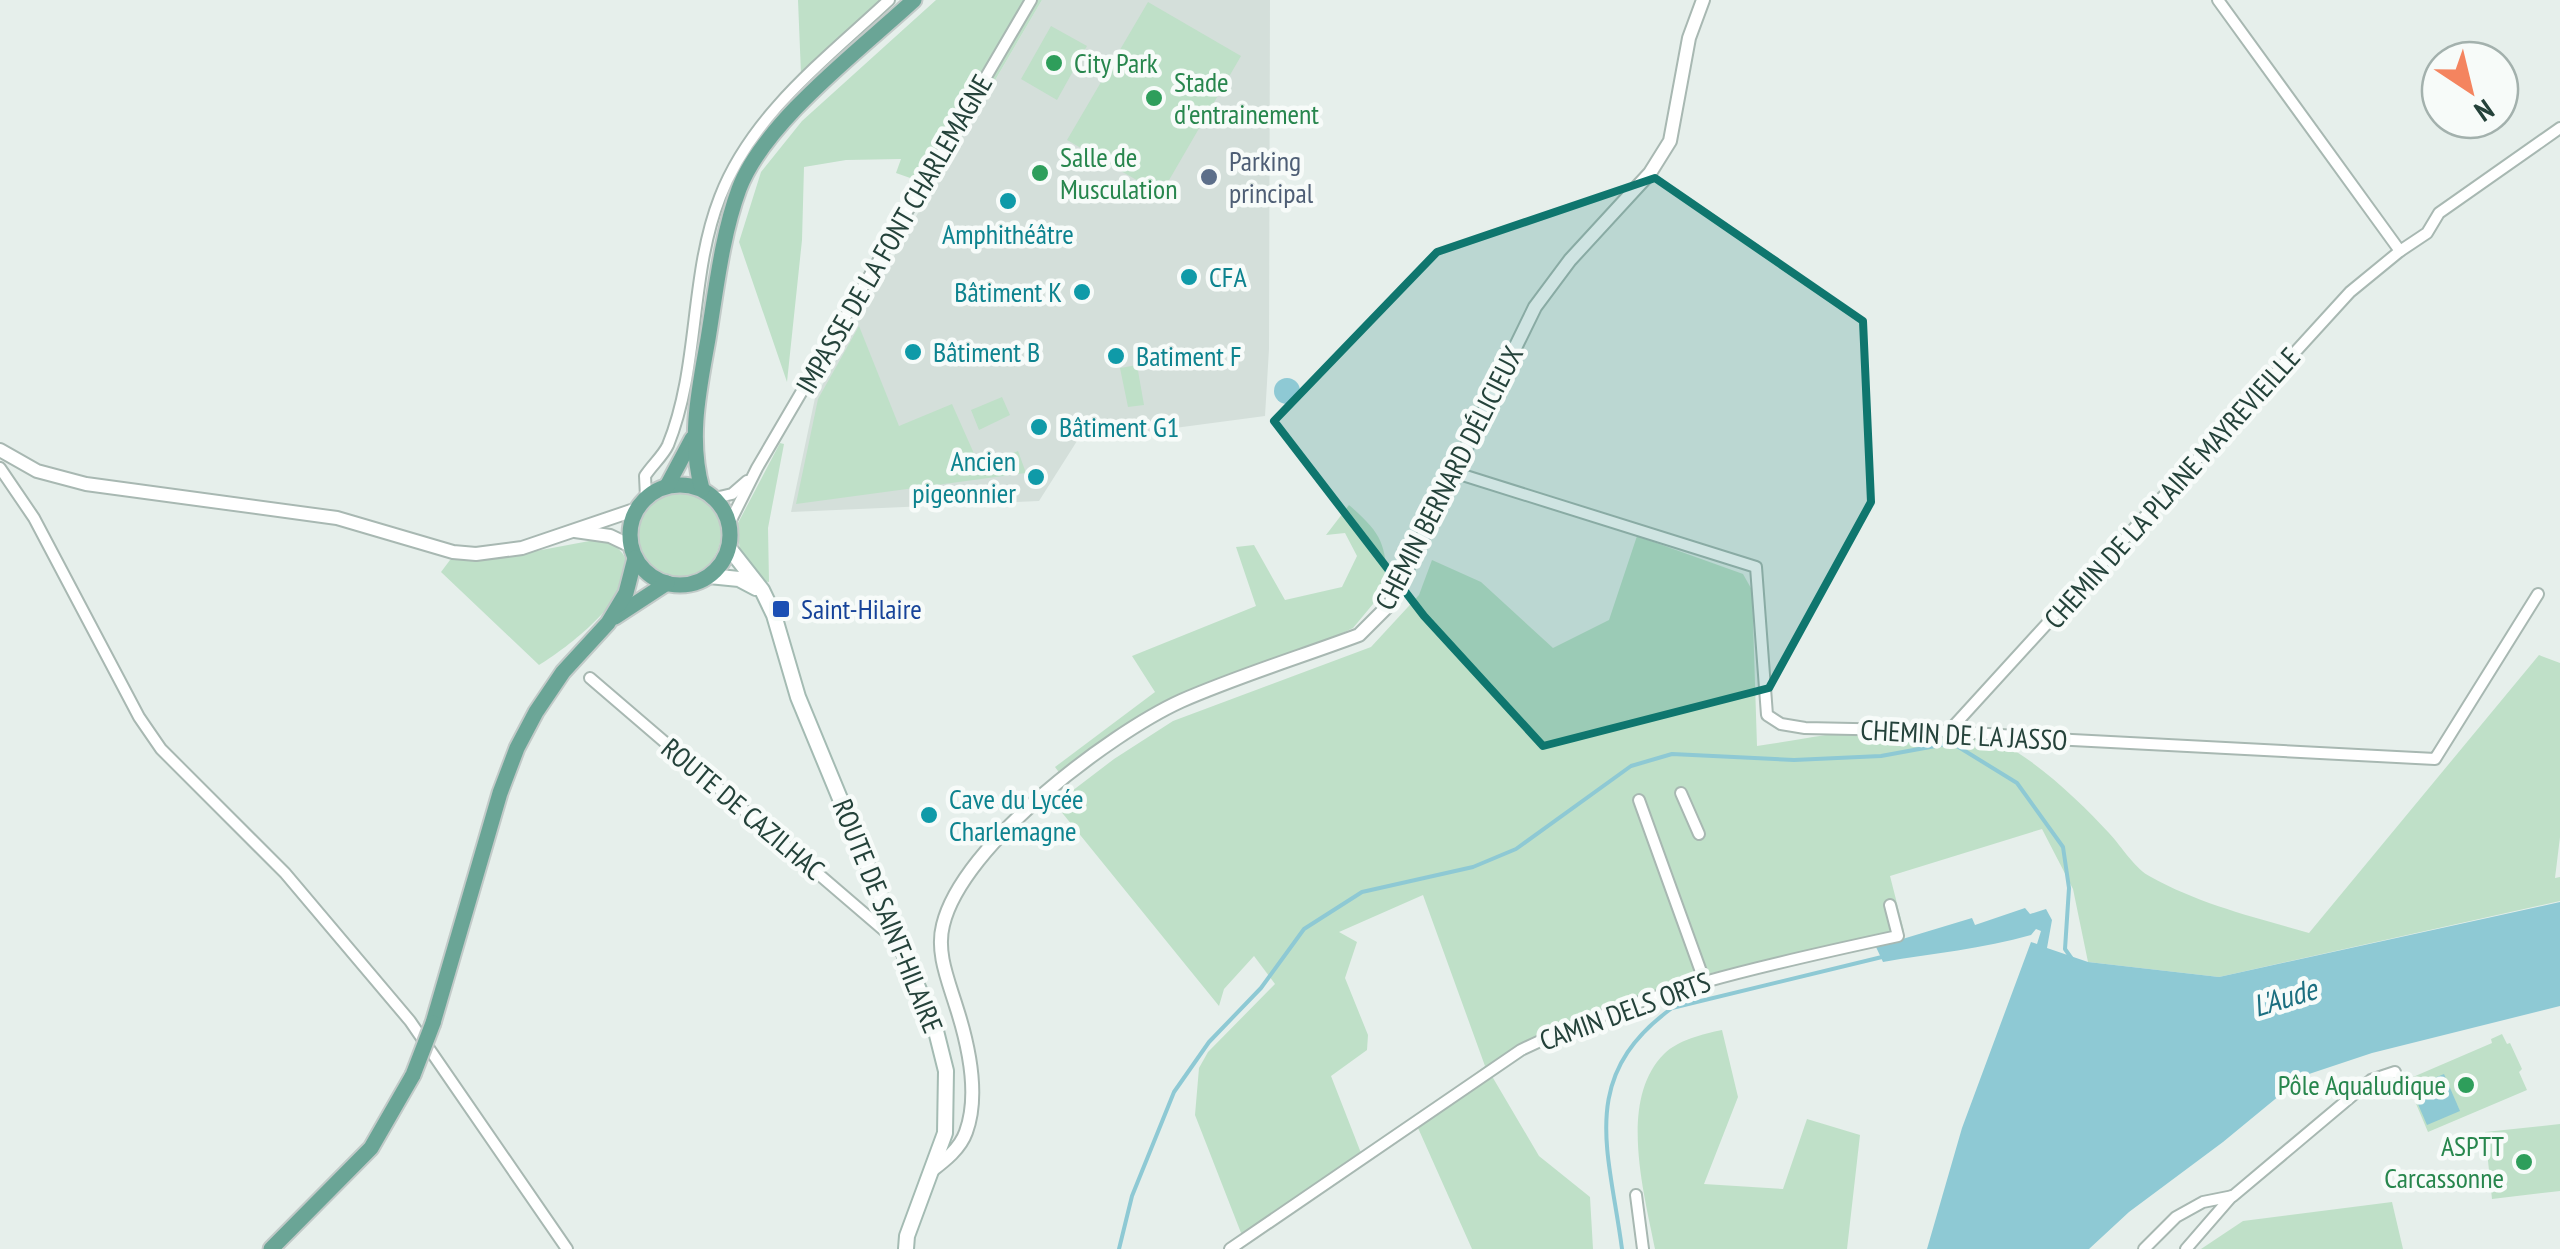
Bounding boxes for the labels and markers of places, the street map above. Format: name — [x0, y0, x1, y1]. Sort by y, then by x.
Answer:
place label: City Park — [1074, 44, 1158, 81]
marker: City Park — [1043, 52, 1065, 74]
place label: Stade d'entrainement — [1174, 63, 1319, 132]
marker: Stade d'entrainement — [1143, 87, 1165, 109]
place label: Salle de Musculation — [1060, 138, 1177, 207]
place label: Parking principal — [1229, 142, 1314, 211]
marker: Salle de Musculation — [1029, 162, 1051, 184]
marker: Parking principal — [1198, 166, 1220, 188]
marker: Amphithéâtre — [997, 190, 1019, 212]
place label: Amphithéâtre — [942, 215, 1074, 252]
place label: CFA — [1209, 258, 1247, 295]
marker: CFA — [1178, 266, 1200, 288]
place label: Bâtiment K — [954, 273, 1062, 310]
marker: Bâtiment K — [1071, 281, 1093, 303]
place label: Bâtiment B — [933, 333, 1040, 370]
place label: Batiment F — [1136, 337, 1241, 374]
marker: Bâtiment B — [902, 341, 924, 363]
marker: Batiment F — [1105, 345, 1127, 367]
place label: Bâtiment G1 — [1059, 408, 1179, 445]
marker: Bâtiment G1 — [1028, 416, 1050, 438]
place label: Ancien pigeonnier — [912, 442, 1016, 511]
marker: Ancien pigeonnier — [1025, 466, 1047, 488]
place label: Saint-Hilaire — [801, 590, 922, 627]
marker: Saint-Hilaire — [770, 598, 792, 620]
place label: Cave du Lycée Charlemagne — [949, 780, 1084, 849]
marker: Cave du Lycée Charlemagne — [918, 804, 940, 826]
place label: Pôle Aqualudique — [2278, 1066, 2446, 1103]
marker: Pôle Aqualudique — [2455, 1074, 2477, 1096]
place label: ASPTT Carcassonne — [2384, 1127, 2504, 1196]
marker: ASPTT Carcassonne — [2513, 1151, 2535, 1173]

